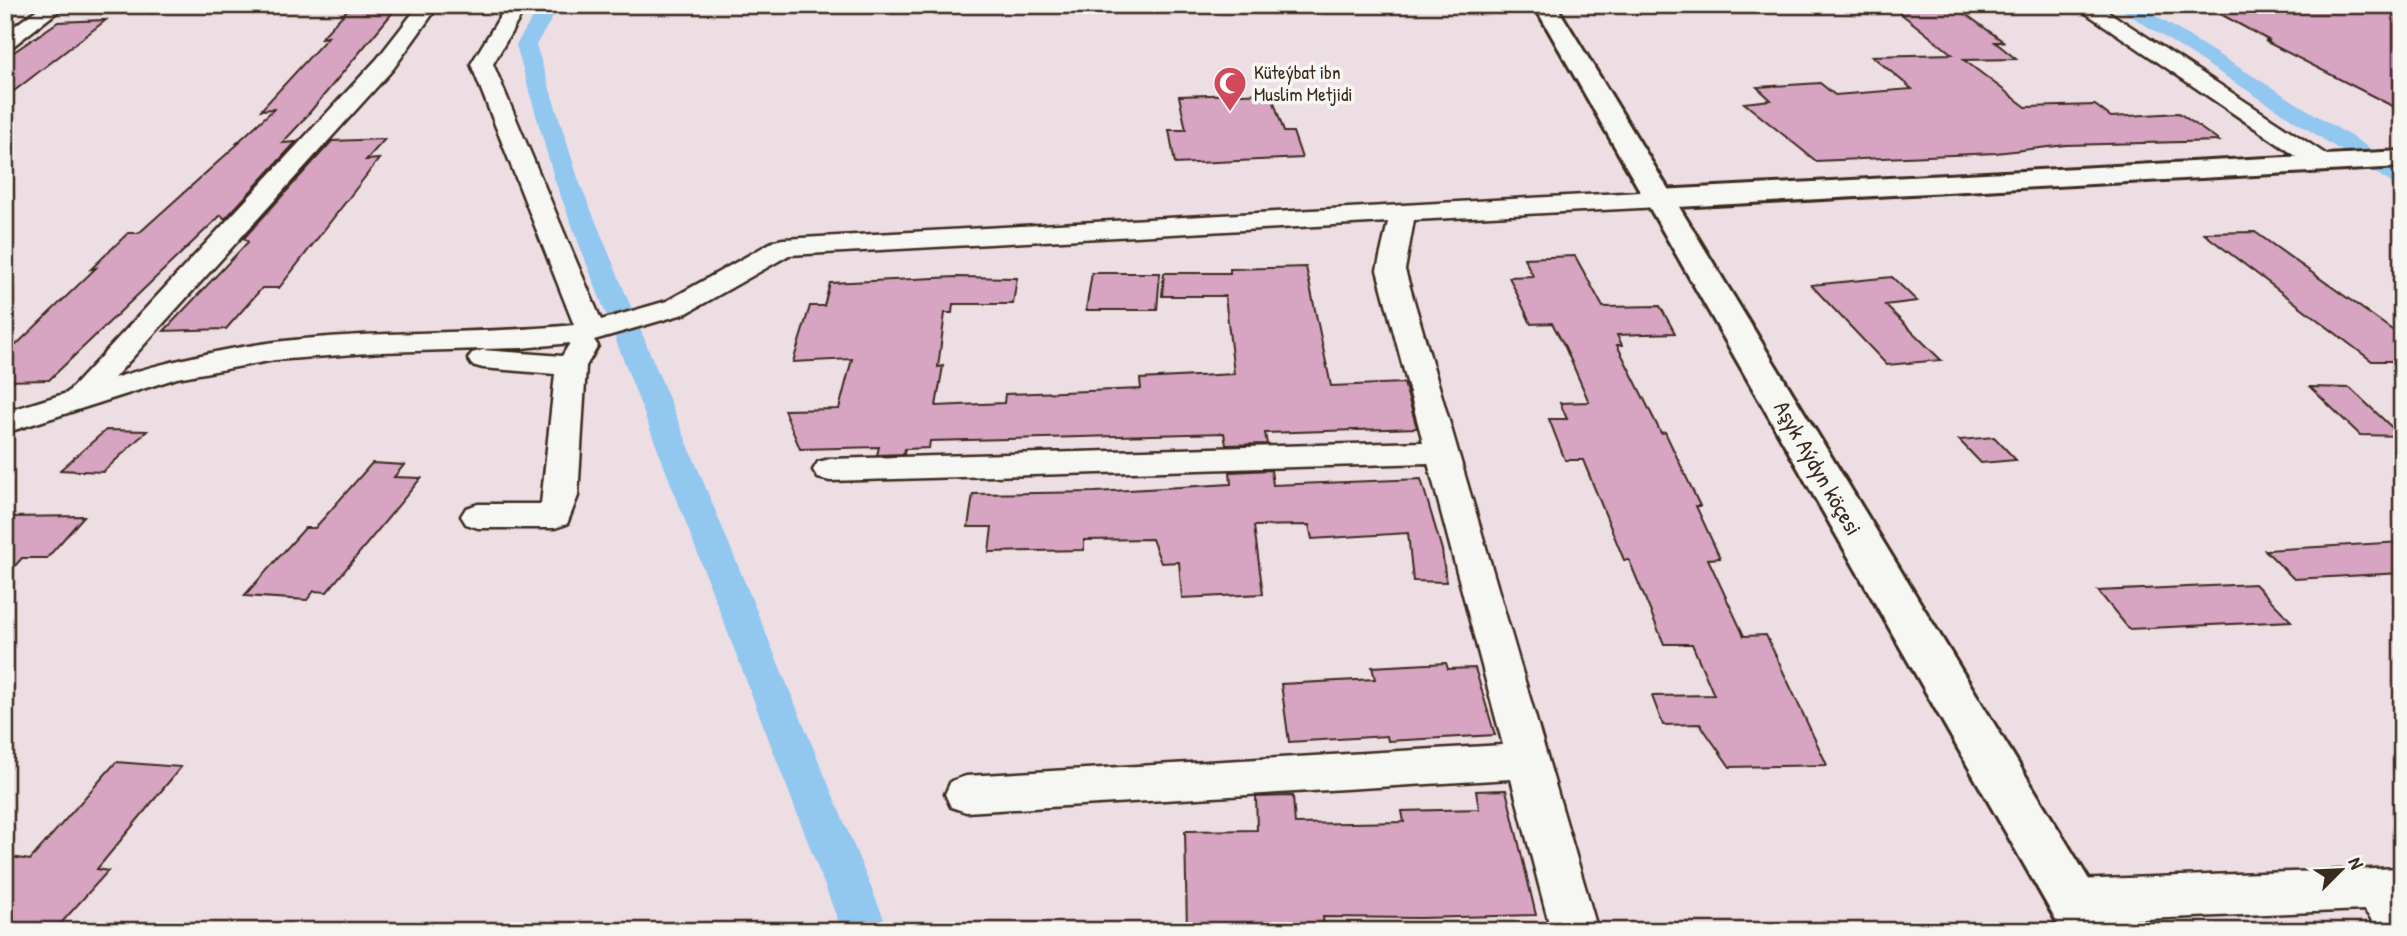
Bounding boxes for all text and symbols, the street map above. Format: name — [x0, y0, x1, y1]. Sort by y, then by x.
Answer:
place label: Küteýbat ibn Muslim Metjidi — [1254, 59, 1353, 107]
mosque icon: Küteýbat ibn Muslim Metjidi — [1211, 64, 1249, 113]
street label: Aşyk Aýdyn köçesi — [1767, 395, 1870, 541]
north arrow — [2306, 834, 2376, 904]
text: N — [2343, 853, 2370, 873]

